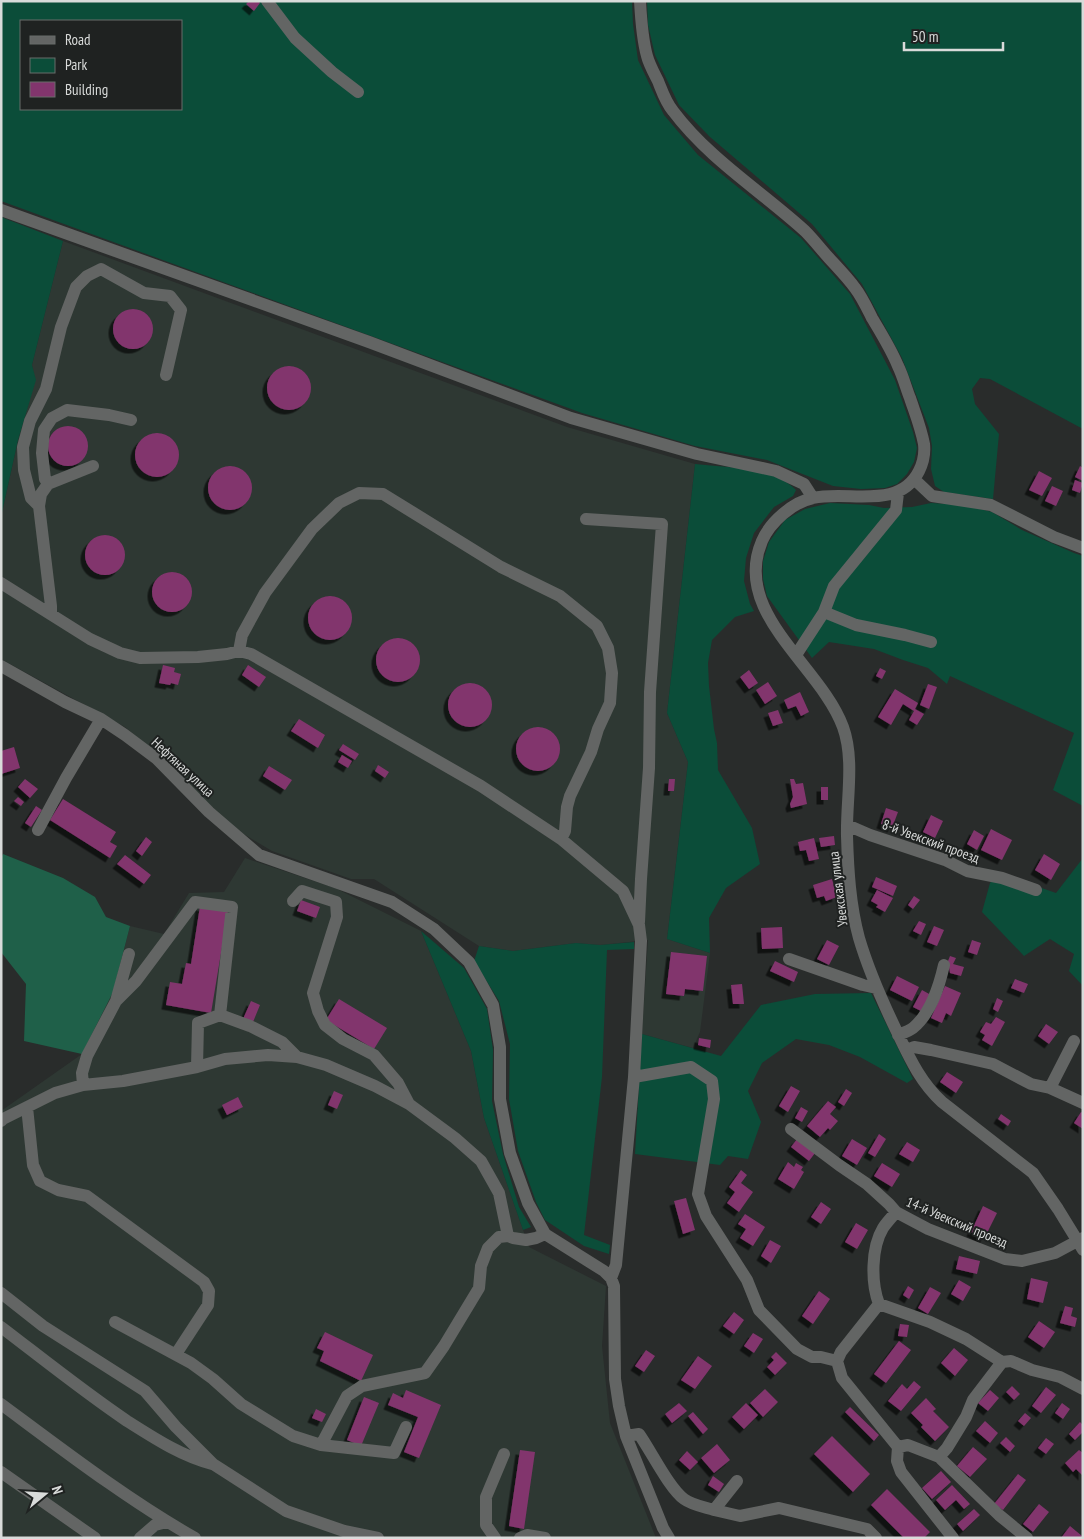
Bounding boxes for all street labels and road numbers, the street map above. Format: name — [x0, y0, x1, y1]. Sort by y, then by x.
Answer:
street label: Нефтяная улица — [148, 733, 218, 801]
street label: 8-й Увекский проезд — [880, 815, 982, 867]
street label: Увекская улица — [824, 850, 852, 928]
street label: 14-й Увекский проезд — [904, 1193, 1010, 1251]

